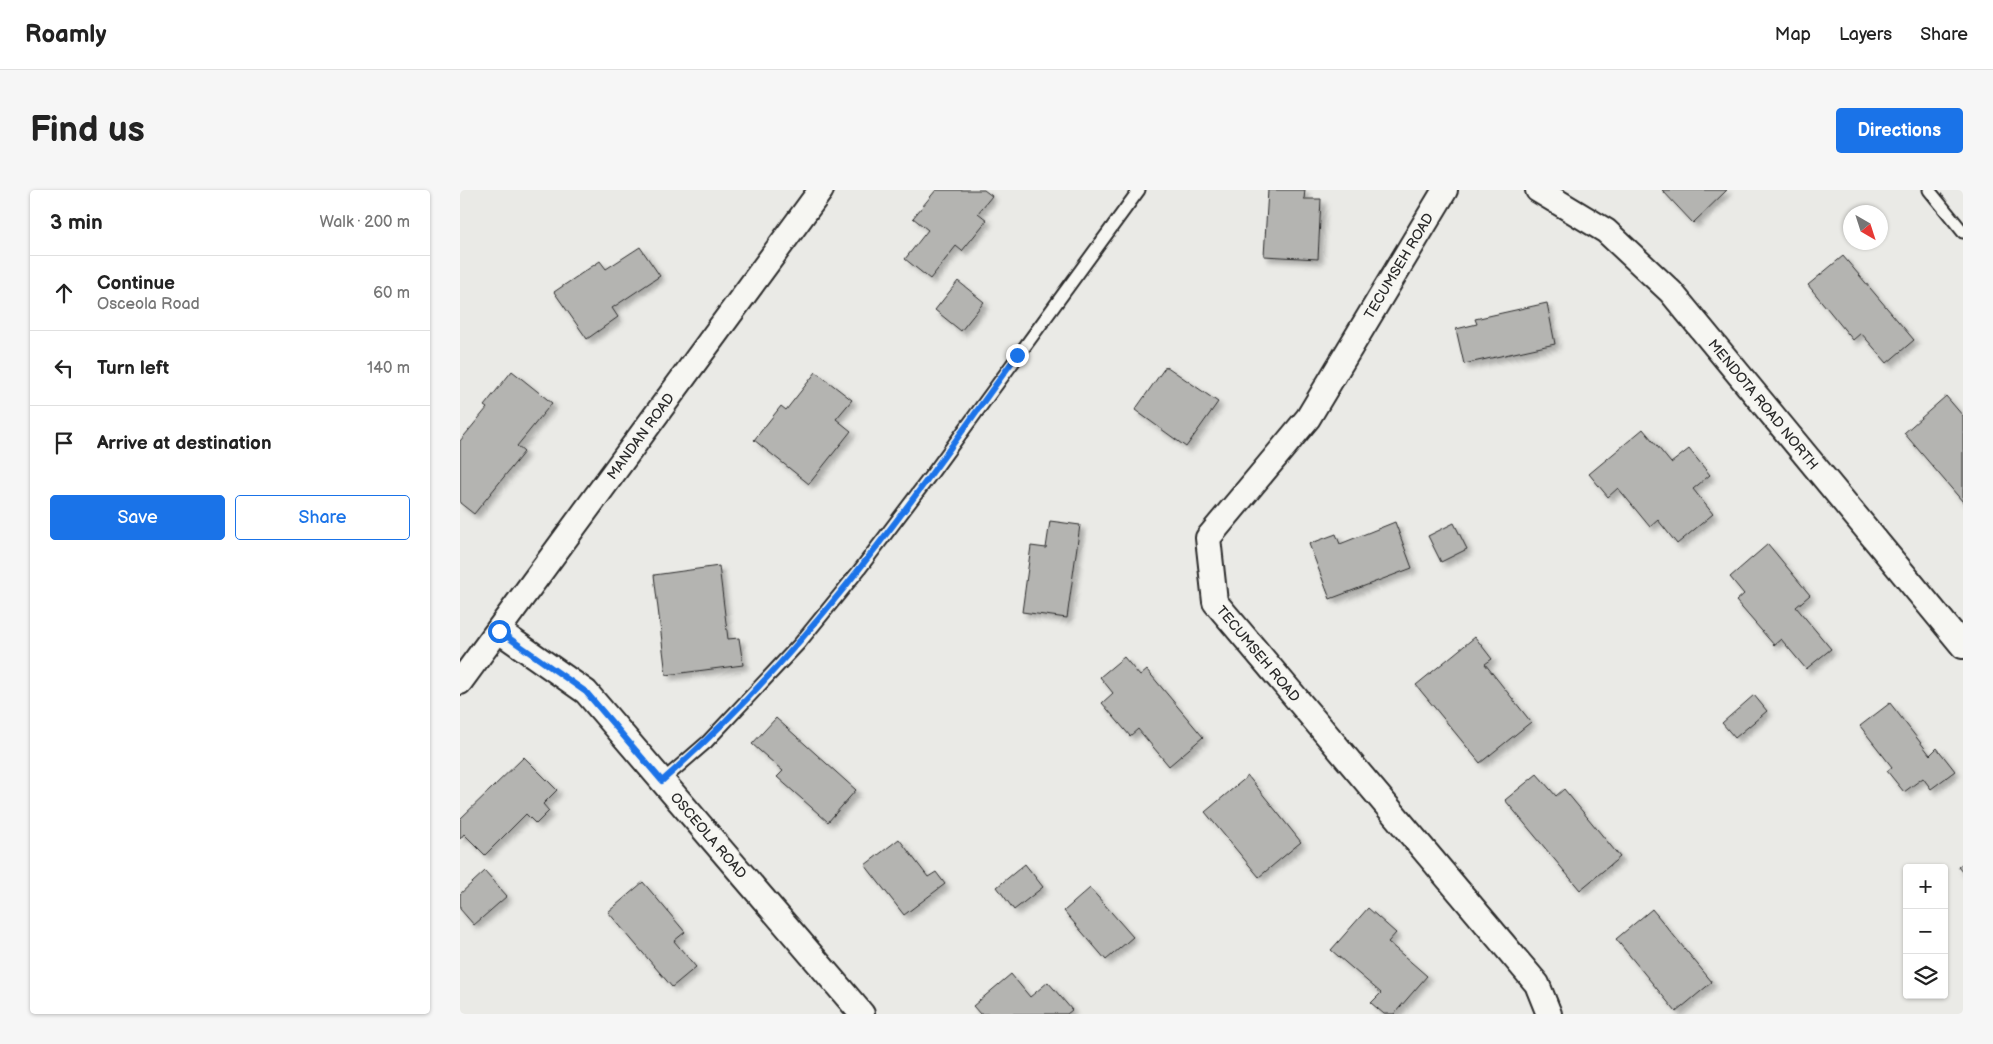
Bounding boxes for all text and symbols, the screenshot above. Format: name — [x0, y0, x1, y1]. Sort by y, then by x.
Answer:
text: Roamly — [25, 20, 106, 49]
text: Map — [1775, 24, 1811, 45]
text: Layers — [1839, 24, 1892, 45]
text: Share — [1920, 24, 1968, 45]
button: Directions — [1836, 108, 1963, 153]
text: Find us — [30, 109, 145, 152]
north arrow — [1843, 205, 1888, 250]
text: 3 min — [50, 210, 103, 235]
street label: TECUMSEH ROAD — [1361, 210, 1437, 322]
text: Walk · 200 m — [320, 213, 410, 232]
text: Continue — [97, 272, 175, 295]
icon: ahead — [50, 279, 78, 307]
text: 60 m — [373, 284, 410, 303]
text: Osceola Road — [97, 295, 200, 314]
street label: MENDOTA ROAD NORTH — [1705, 336, 1822, 473]
route end — [1006, 344, 1029, 367]
icon: left — [50, 354, 78, 382]
text: Turn left — [97, 357, 169, 380]
text: 140 m — [367, 359, 410, 378]
street label: MANDAN ROAD — [603, 390, 678, 483]
icon: arrive — [50, 429, 78, 457]
text: Arrive at destination — [97, 432, 272, 455]
button: Save — [50, 495, 225, 540]
button: Share — [235, 495, 410, 540]
street label: TECUMSEH ROAD — [1213, 602, 1304, 705]
route start — [488, 620, 511, 643]
street label: OSCEOLA ROAD — [667, 789, 750, 882]
map controls — [1903, 864, 1948, 999]
button: + — [1903, 864, 1948, 909]
button: − — [1903, 909, 1948, 954]
button: layers — [1903, 954, 1948, 999]

